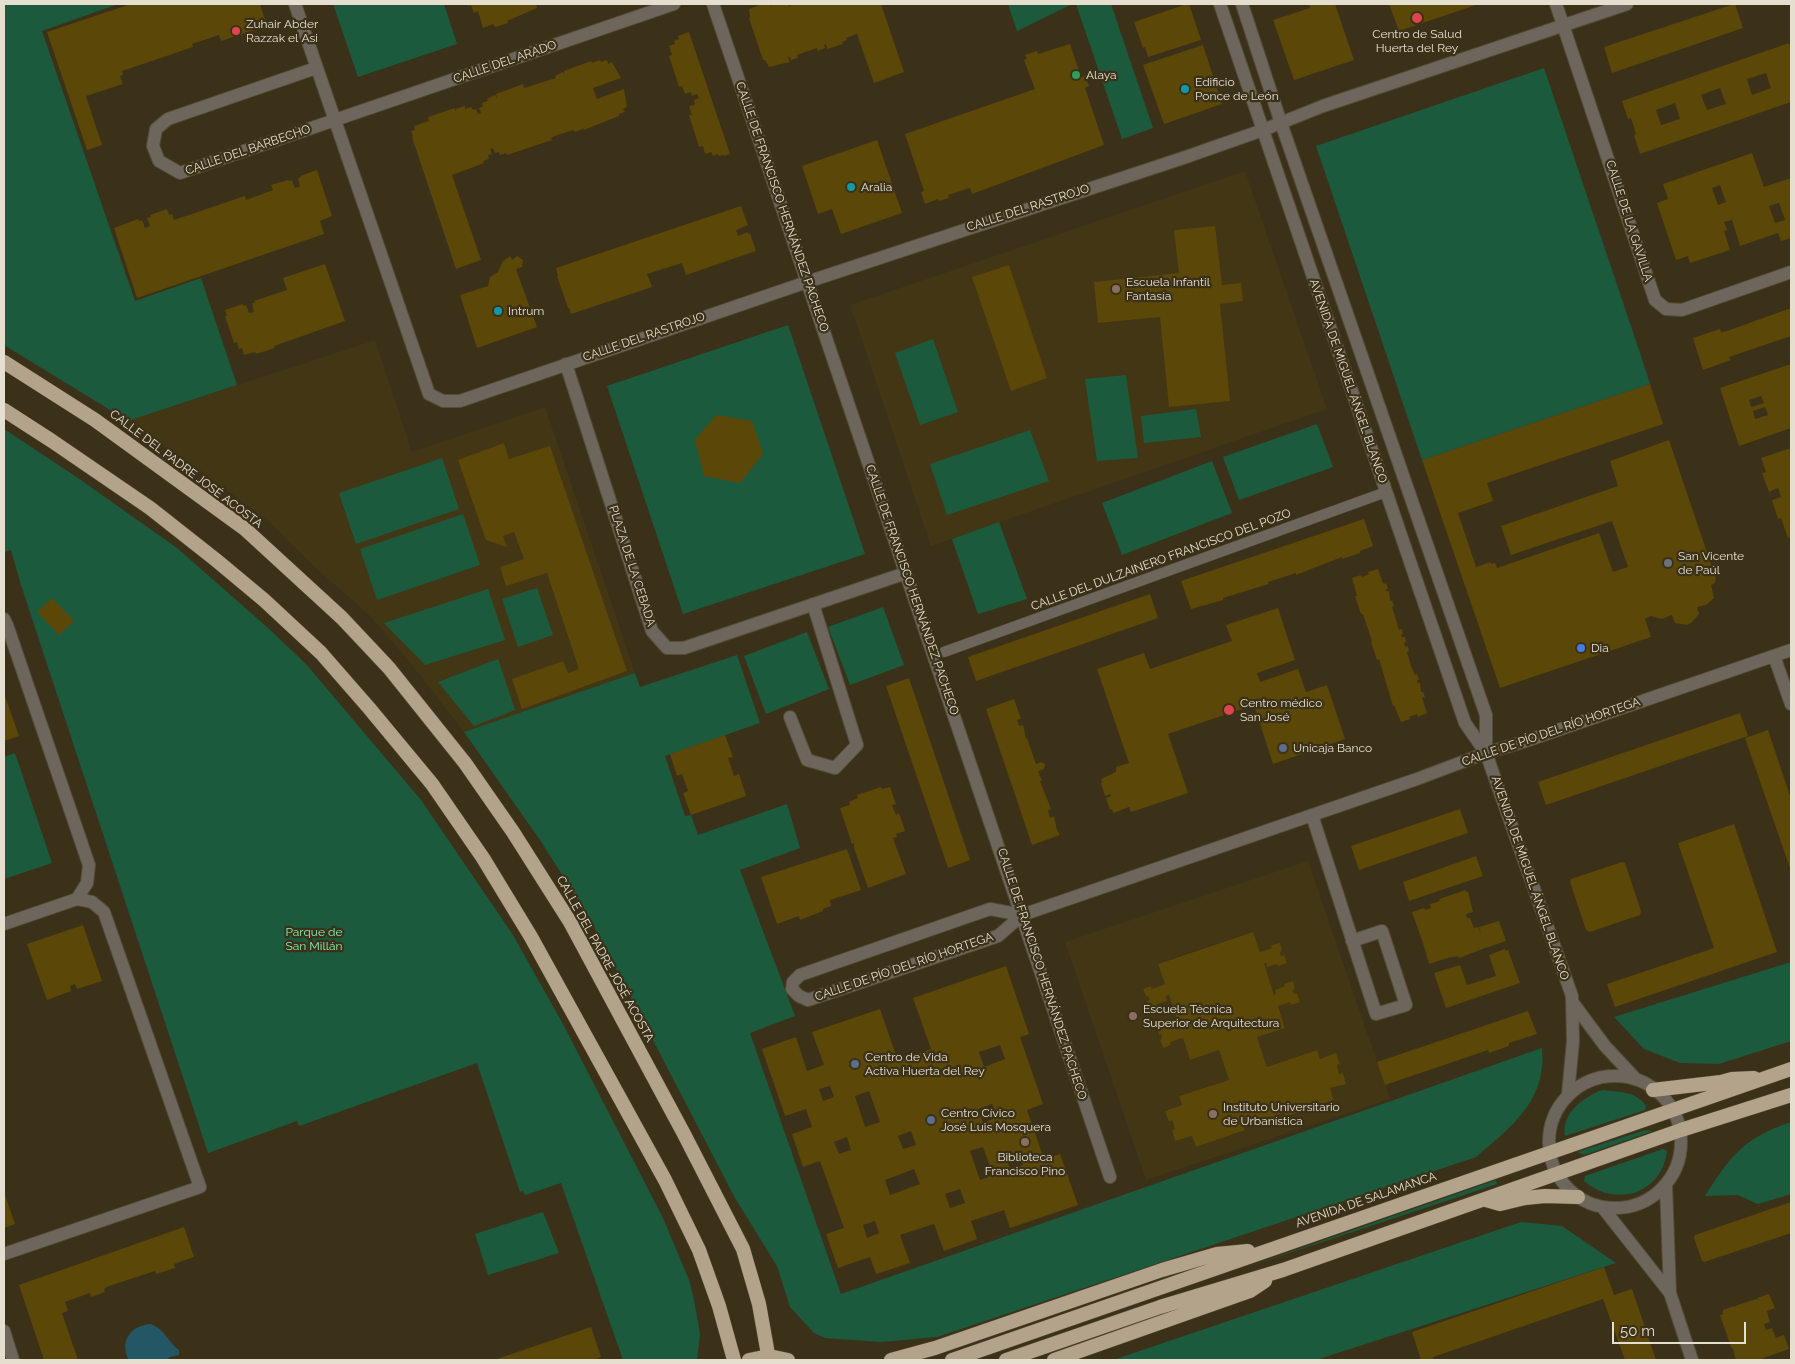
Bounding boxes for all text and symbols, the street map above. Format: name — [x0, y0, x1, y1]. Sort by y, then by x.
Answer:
marker: Centro de Salud Huerta del Rey — [1410, 11, 1424, 25]
place label: Zuhair Abder Razzak el Asi — [246, 17, 318, 45]
marker: Zuhair Abder Razzak el Asi — [230, 25, 242, 37]
place label: Centro de Salud Huerta del Rey — [1372, 27, 1462, 55]
street label: CALLE DEL ARADO — [452, 38, 558, 86]
place label: Alaya — [1086, 68, 1117, 82]
marker: Alaya — [1070, 69, 1082, 81]
place label: Edificio Ponce de León — [1195, 75, 1279, 103]
street label: CALLE DE FRANCISCO HERNÁNDEZ PACHECO — [732, 80, 832, 334]
marker: Edificio Ponce de León — [1179, 83, 1191, 95]
street label: CALLE DEL BARBECHO — [183, 122, 313, 178]
street label: CALLE DE LA GAVILLA — [1603, 158, 1655, 284]
place label: Aralia — [861, 180, 892, 194]
marker: Aralia — [845, 181, 857, 193]
street label: CALLE DEL RASTROJO — [965, 181, 1091, 235]
place label: Escuela Infantil Fantasía — [1126, 275, 1210, 303]
street label: AVENIDA DE MIGUEL ÁNGEL BLANCO — [1306, 277, 1390, 485]
marker: Escuela Infantil Fantasía — [1110, 283, 1122, 295]
place label: Intrum — [508, 304, 544, 318]
marker: Intrum — [492, 305, 504, 317]
street label: CALLE DEL RASTROJO — [581, 309, 707, 365]
street label: CALLE DEL PADRE JOSÉ ACOSTA — [107, 407, 265, 531]
street label: CALLE DE FRANCISCO HERNÁNDEZ PACHECO — [862, 463, 962, 717]
street label: PLAZA DE LA CEBADA — [606, 504, 658, 628]
street label: CALLE DEL DULZAINERO FRANCISCO DEL POZO — [1029, 506, 1293, 614]
place label: San Vicente de Paúl — [1678, 549, 1744, 577]
marker: San Vicente de Paúl — [1662, 557, 1674, 569]
place label: Dia — [1591, 641, 1609, 655]
marker: Dia — [1575, 642, 1587, 654]
street label: CALLE DE PÍO DEL RÍO HORTEGA — [1460, 695, 1642, 769]
place label: Centro médico San José — [1240, 696, 1322, 724]
marker: Centro médico San José — [1222, 703, 1236, 717]
place label: Unicaja Banco — [1293, 741, 1372, 755]
marker: Unicaja Banco — [1277, 742, 1289, 754]
street label: AVENIDA DE MIGUEL ÁNGEL BLANCO — [1488, 774, 1572, 982]
street label: CALLE DE FRANCISCO HERNÁNDEZ PACHECO — [994, 846, 1090, 1102]
street label: CALLE DEL PADRE JOSÉ ACOSTA — [553, 873, 657, 1045]
park label: Parque de San Millán — [285, 925, 343, 953]
street label: CALLE DE PÍO DEL RÍO HORTEGA — [813, 930, 995, 1004]
place label: Escuela Técnica Superior de Arquitectura — [1143, 1002, 1279, 1030]
marker: Escuela Técnica Superior de Arquitectura — [1127, 1010, 1139, 1022]
place label: Centro de Vida Activa Huerta del Rey — [865, 1050, 985, 1078]
marker: Centro de Vida Activa Huerta del Rey — [849, 1058, 861, 1070]
place label: Instituto Universitario de Urbanística — [1223, 1100, 1340, 1128]
place label: Centro Cívico José Luis Mosquera — [941, 1106, 1051, 1134]
marker: Instituto Universitario de Urbanística — [1207, 1108, 1219, 1120]
marker: Centro Cívico José Luis Mosquera — [925, 1114, 937, 1126]
marker: Biblioteca Francisco Pino — [1019, 1136, 1031, 1148]
place label: Biblioteca Francisco Pino — [985, 1150, 1065, 1178]
street label: AVENIDA DE SALAMANCA — [1294, 1169, 1438, 1231]
scale bar — [1615, 1312, 1749, 1344]
text: 50 m — [1620, 1322, 1655, 1340]

